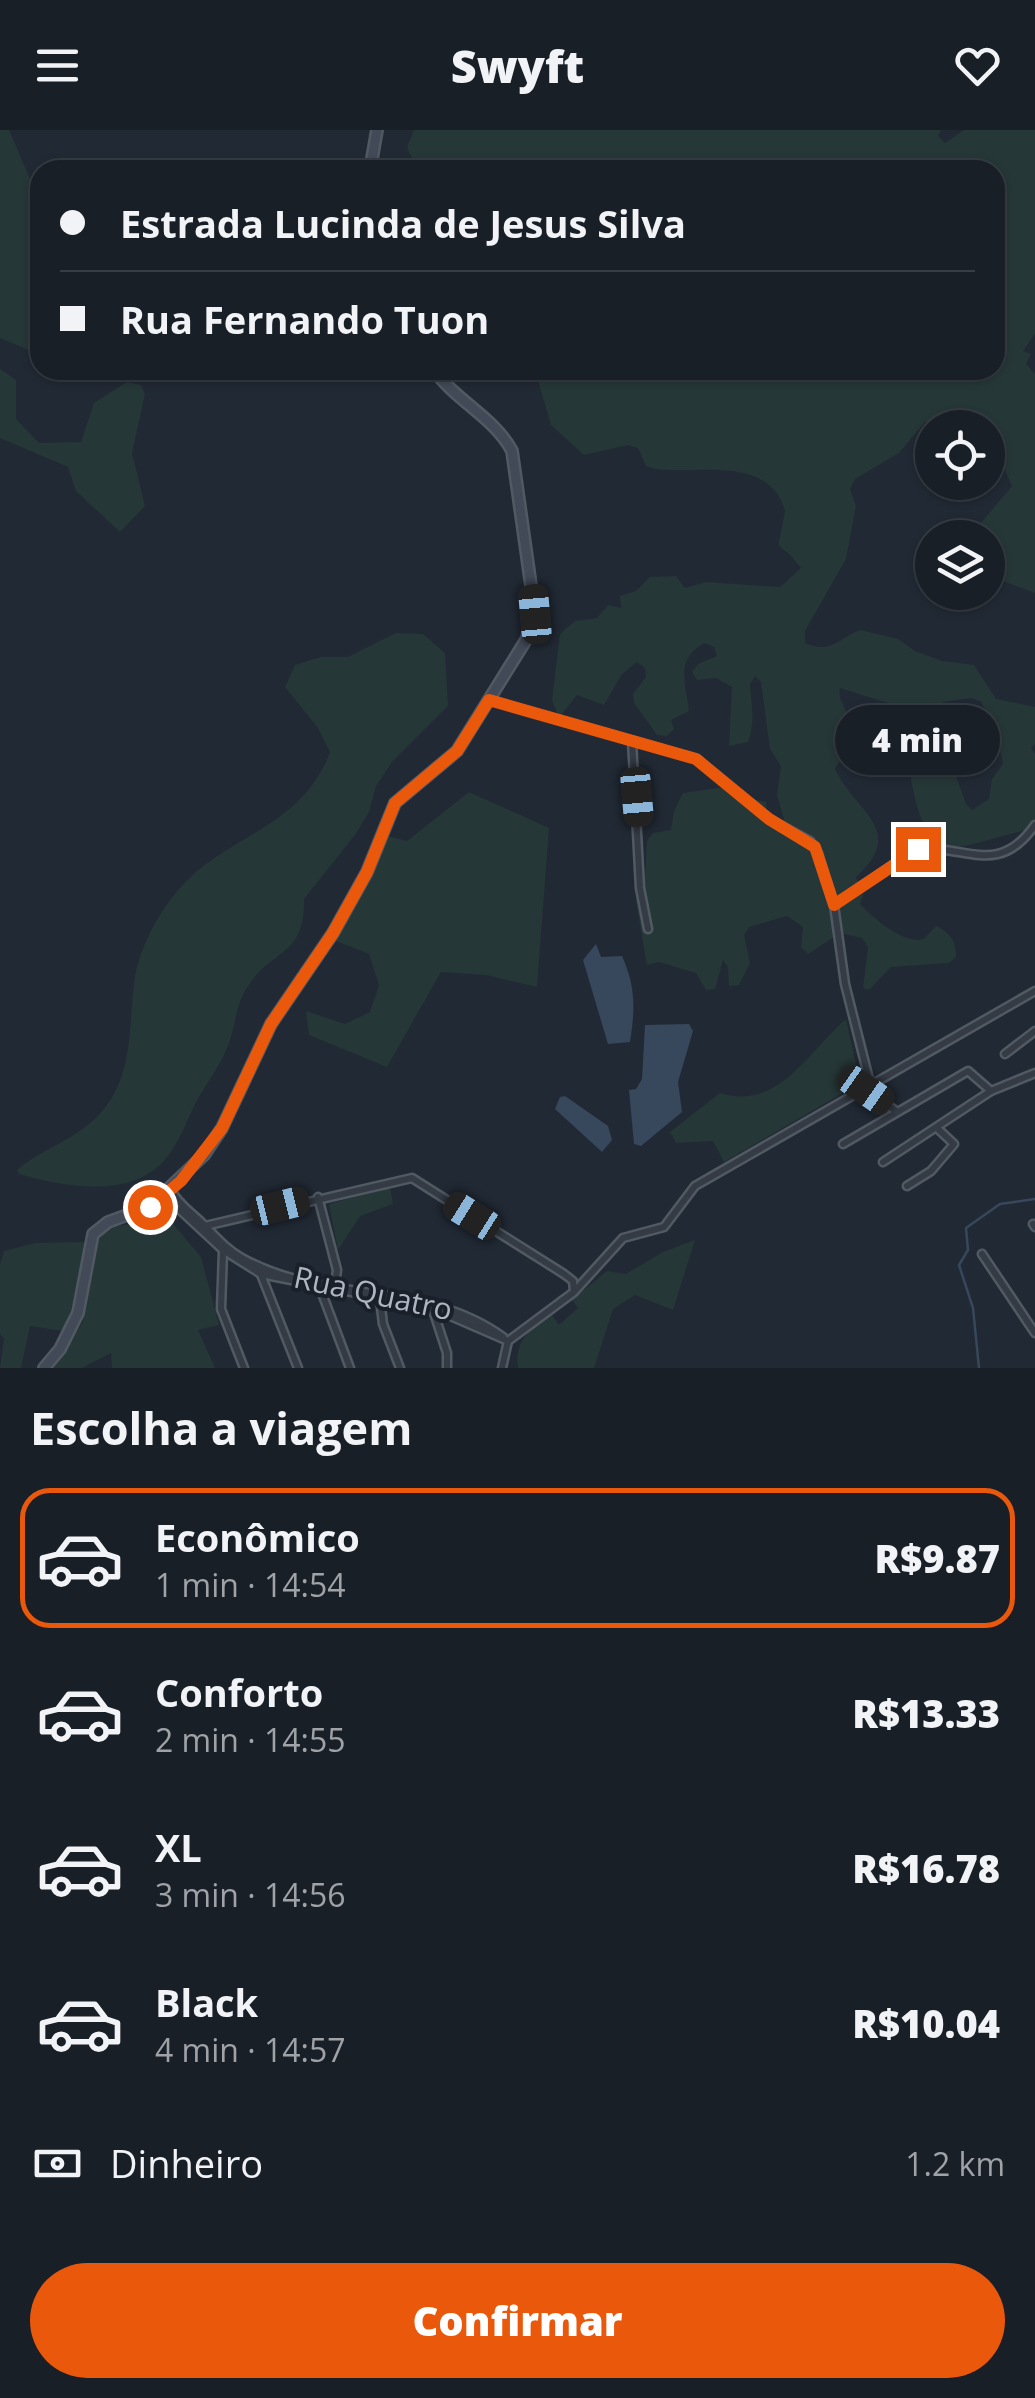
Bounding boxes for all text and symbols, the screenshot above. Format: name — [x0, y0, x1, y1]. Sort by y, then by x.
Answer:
text: Swyft — [451, 35, 584, 96]
icon: menu — [30, 38, 85, 93]
icon: heart — [950, 38, 1005, 93]
text: Estrada Lucinda de Jesus Silva — [120, 197, 686, 249]
text: Rua Fernando Tuon — [120, 293, 489, 345]
map controls — [915, 410, 1005, 610]
button: locate — [915, 410, 1005, 500]
button: layers — [915, 520, 1005, 610]
car — [517, 583, 553, 645]
callout: 4 min — [836, 704, 1000, 774]
text: 4 min — [872, 718, 963, 761]
car — [619, 766, 655, 828]
route end — [896, 827, 941, 872]
car — [833, 1061, 899, 1119]
car — [247, 1184, 313, 1228]
route start — [128, 1185, 173, 1230]
car — [439, 1187, 505, 1245]
street label: Rua Quatro — [290, 1256, 456, 1329]
text: Escolha a viagem — [30, 1397, 412, 1458]
text: Econômico — [155, 1511, 360, 1563]
icon: car — [35, 1513, 125, 1603]
text: R$9.87 — [875, 1532, 1000, 1584]
text: 1 min · 14:54 — [155, 1563, 346, 1606]
text: Conforto — [155, 1666, 323, 1718]
icon: car — [35, 1668, 125, 1758]
text: R$13.33 — [852, 1687, 1000, 1739]
text: 2 min · 14:55 — [155, 1718, 346, 1761]
text: XL — [155, 1821, 202, 1873]
icon: car — [35, 1823, 125, 1913]
text: R$16.78 — [852, 1842, 1000, 1894]
text: 3 min · 14:56 — [155, 1873, 346, 1916]
text: Black — [155, 1976, 258, 2028]
icon: car — [35, 1978, 125, 2068]
text: R$10.04 — [852, 1997, 1000, 2049]
text: 4 min · 14:57 — [155, 2028, 346, 2071]
icon: cash — [30, 2136, 85, 2191]
text: Dinheiro — [110, 2137, 263, 2189]
text: 1.2 km — [905, 2142, 1005, 2185]
button: Confirmar — [30, 2263, 1005, 2378]

